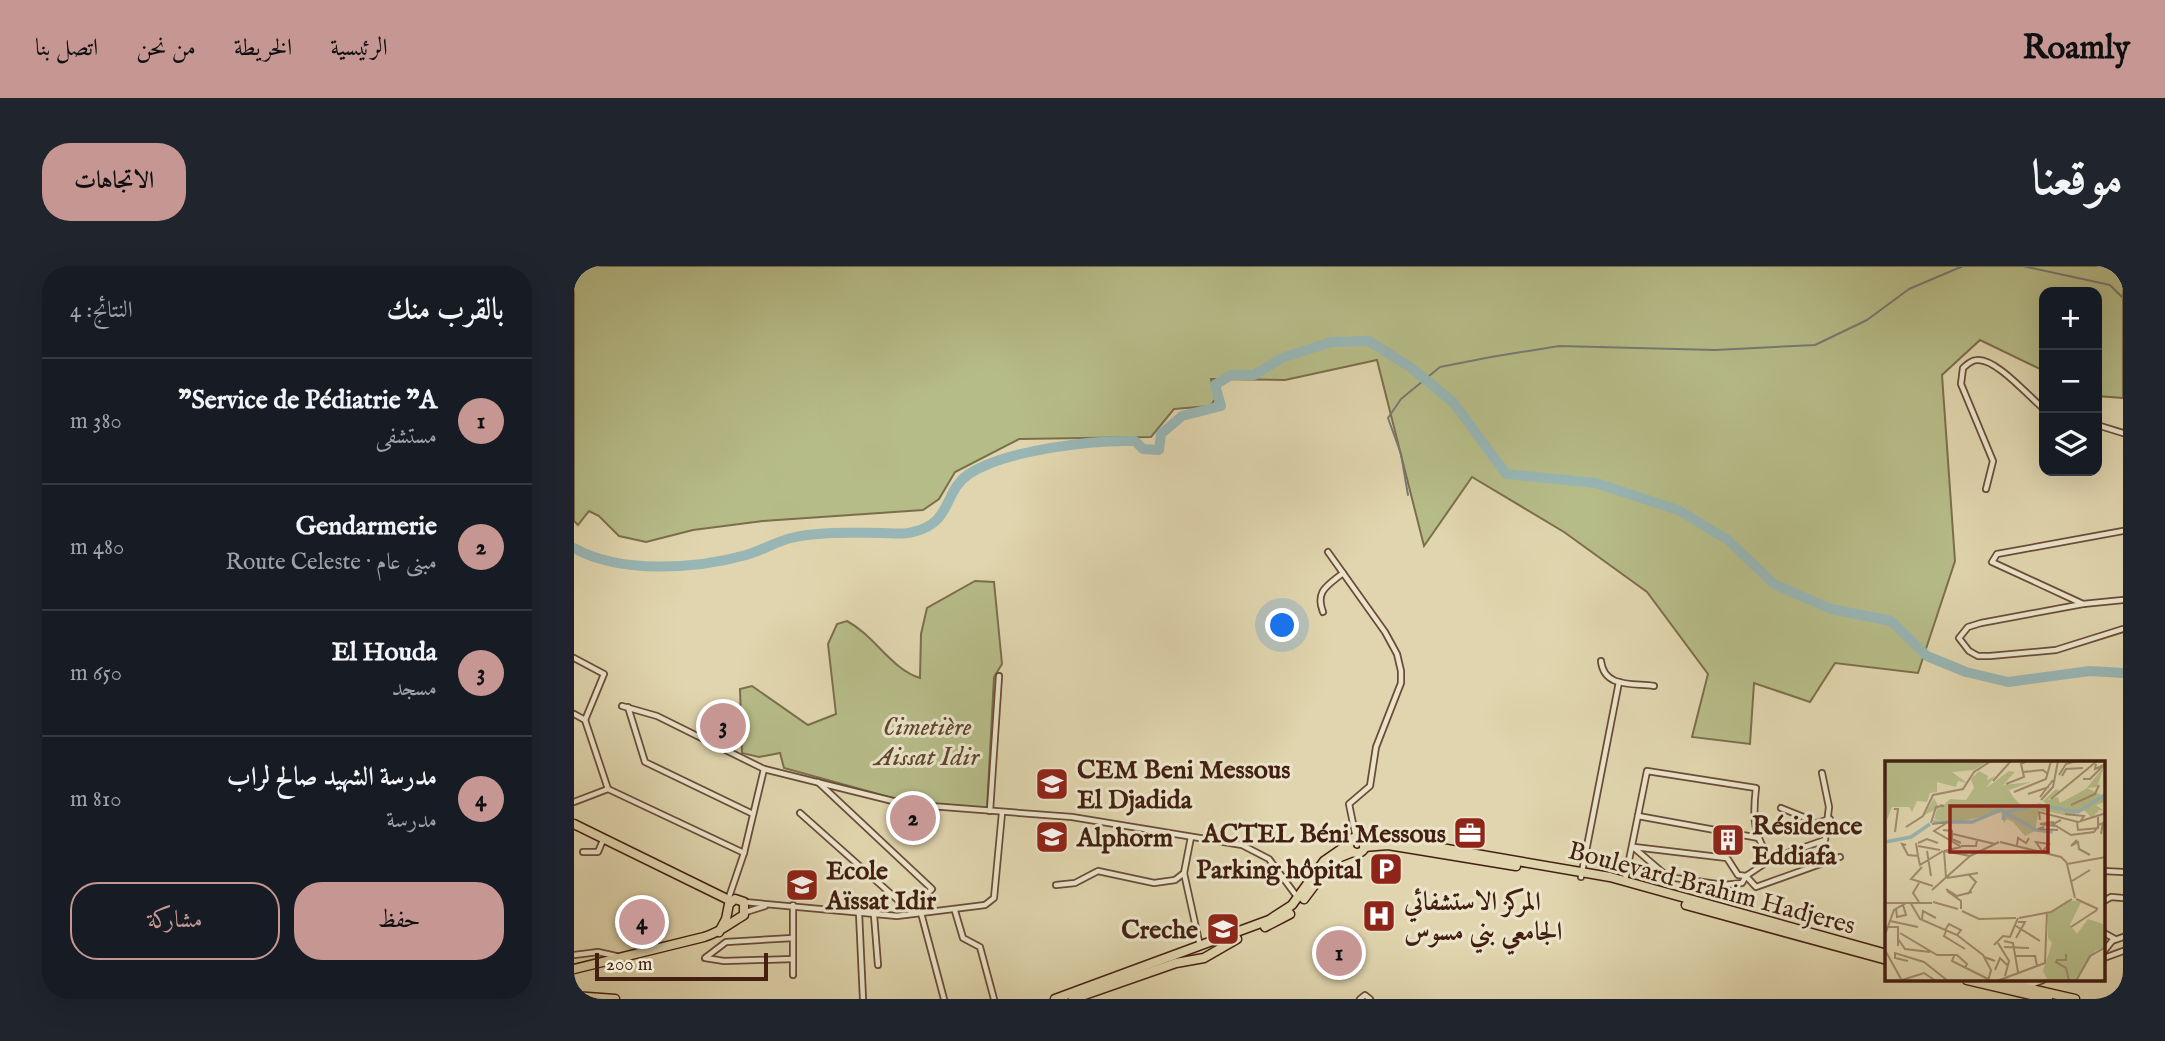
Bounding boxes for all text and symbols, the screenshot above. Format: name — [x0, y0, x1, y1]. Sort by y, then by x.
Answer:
text: Roamly — [2023, 28, 2130, 70]
text: اتصل بنا — [35, 33, 98, 64]
text: من نحن — [136, 33, 196, 64]
text: الخريطة — [234, 33, 292, 64]
text: الرئيسية — [330, 33, 388, 64]
button: الاتجاهات — [42, 143, 186, 221]
text: موقعنا — [2031, 150, 2123, 212]
map controls — [2039, 287, 2102, 476]
button: + — [2039, 287, 2102, 350]
text: بالقرب منك — [387, 292, 504, 330]
text: النتائج: 4 — [70, 296, 133, 325]
button: − — [2039, 350, 2102, 413]
text: Service de Pédiatrie "A" — [178, 384, 437, 417]
text: 380 m — [70, 407, 122, 436]
text: 1 — [477, 407, 485, 436]
button: layers — [2039, 413, 2102, 476]
text: مستشفى — [376, 422, 437, 451]
text: Gendarmerie — [296, 510, 437, 543]
text: 480 m — [70, 533, 124, 562]
text: 2 — [476, 533, 486, 562]
text: مبنى عام · Route Celeste — [226, 548, 437, 577]
your location — [1265, 608, 1299, 642]
text: El Houda — [332, 636, 437, 669]
text: 650 m — [70, 659, 122, 688]
text: 3 — [477, 659, 485, 688]
text: مسجد — [392, 674, 437, 703]
pin: 3 — [700, 700, 746, 752]
park label: Cimetière Aissat Idir — [872, 711, 980, 774]
place label: CEM Beni Messous El Djadida — [1077, 754, 1290, 817]
text: مدرسة الشهيد صالح لراب — [227, 761, 437, 794]
inset map — [1885, 761, 2106, 982]
school or university icon: CEM Beni Messous El Djadida — [1033, 765, 1071, 803]
text: 810 m — [70, 785, 122, 814]
text: 4 — [475, 785, 487, 814]
pin: 2 — [890, 792, 936, 844]
text: مدرسة — [386, 806, 437, 835]
place label: Résidence Eddiafa — [1752, 810, 1862, 873]
office icon: ACTEL Béni Messous — [1451, 814, 1489, 852]
school or university icon: Alphorm — [1033, 818, 1071, 856]
place label: ACTEL Béni Messous — [1201, 818, 1446, 851]
building icon: Résidence Eddiafa — [1709, 821, 1747, 859]
place label: Alphorm — [1076, 822, 1173, 855]
street label: Boulevard Brahim Hadjeres — [1564, 834, 1859, 943]
parking icon: Parking hôpital — [1367, 850, 1405, 888]
place label: Parking hôpital — [1196, 854, 1363, 887]
place label: Ecole Aïssat Idir — [825, 855, 936, 918]
school or university icon: Ecole Aïssat Idir — [783, 866, 821, 904]
button: مشاركة — [70, 882, 280, 960]
button: حفظ — [294, 882, 504, 960]
place label: المركز الاستشفائي الجامعي بني مسوس — [1403, 886, 1562, 955]
pin: 4 — [619, 896, 665, 948]
hospital icon: المركز الاستشفائي الجامعي بني مسوس — [1360, 897, 1398, 935]
school or university icon: Creche — [1204, 910, 1242, 948]
place label: Creche — [1121, 914, 1198, 947]
pin: 1 — [1316, 927, 1362, 979]
scale bar — [595, 950, 768, 982]
text: 200 m — [606, 953, 652, 977]

